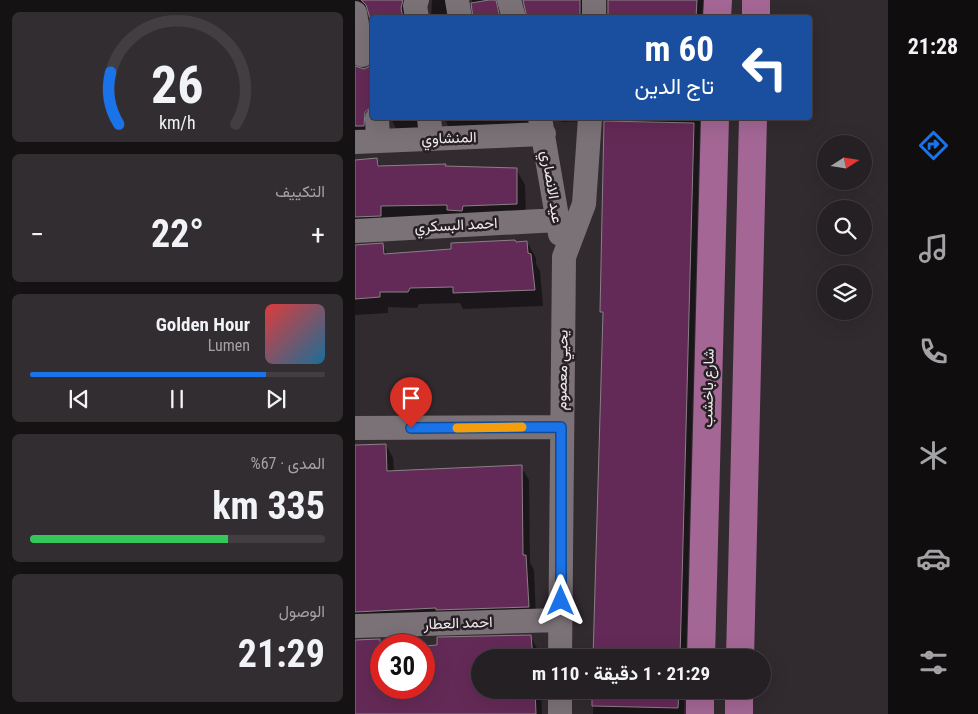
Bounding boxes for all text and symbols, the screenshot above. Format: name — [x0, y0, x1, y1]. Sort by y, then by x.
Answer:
text: 60 m — [645, 29, 714, 70]
text: 21:28 — [908, 34, 958, 59]
icon: left — [732, 35, 797, 100]
text: 26 — [151, 55, 204, 116]
text: تاج الدين — [635, 74, 714, 99]
text: km/h — [159, 112, 196, 133]
street label: المنشاوي — [421, 128, 477, 152]
icon: directions — [916, 128, 951, 163]
north arrow — [817, 135, 873, 190]
map controls — [817, 135, 872, 320]
street label: عيد الانصاري — [533, 149, 567, 226]
text: التكييف — [275, 182, 325, 201]
button: search — [817, 200, 872, 255]
text: 22° — [151, 212, 204, 256]
street label: احمد البسكري — [414, 214, 498, 240]
text: − — [30, 218, 44, 251]
text: + — [311, 218, 325, 251]
icon: music — [916, 231, 951, 266]
button: layers — [817, 265, 872, 320]
text: Golden Hour — [156, 313, 250, 336]
street label: يحيي معصوم — [552, 330, 576, 411]
icon: phone — [916, 334, 951, 369]
text: Lumen — [208, 336, 250, 355]
street label: شارع باخشب — [698, 348, 720, 427]
pin — [390, 377, 432, 428]
icon: arrive — [397, 384, 425, 412]
icon: previous — [65, 385, 93, 413]
icon: pause — [163, 385, 191, 413]
icon: next — [262, 385, 290, 413]
icon: climate — [916, 438, 951, 473]
text: المدى · 67% — [251, 454, 325, 473]
text: 335 km — [212, 484, 325, 528]
icon: car — [916, 541, 951, 576]
position arrow — [534, 574, 586, 626]
text: الوصول — [279, 602, 325, 621]
street label: احمد العطار — [422, 613, 493, 633]
text: 21:29 — [238, 632, 325, 676]
speed limit sign: 30 — [370, 634, 435, 699]
icon: filters — [916, 645, 951, 680]
text: 21:29 · 1 دقيقة · 110 m — [532, 662, 710, 685]

